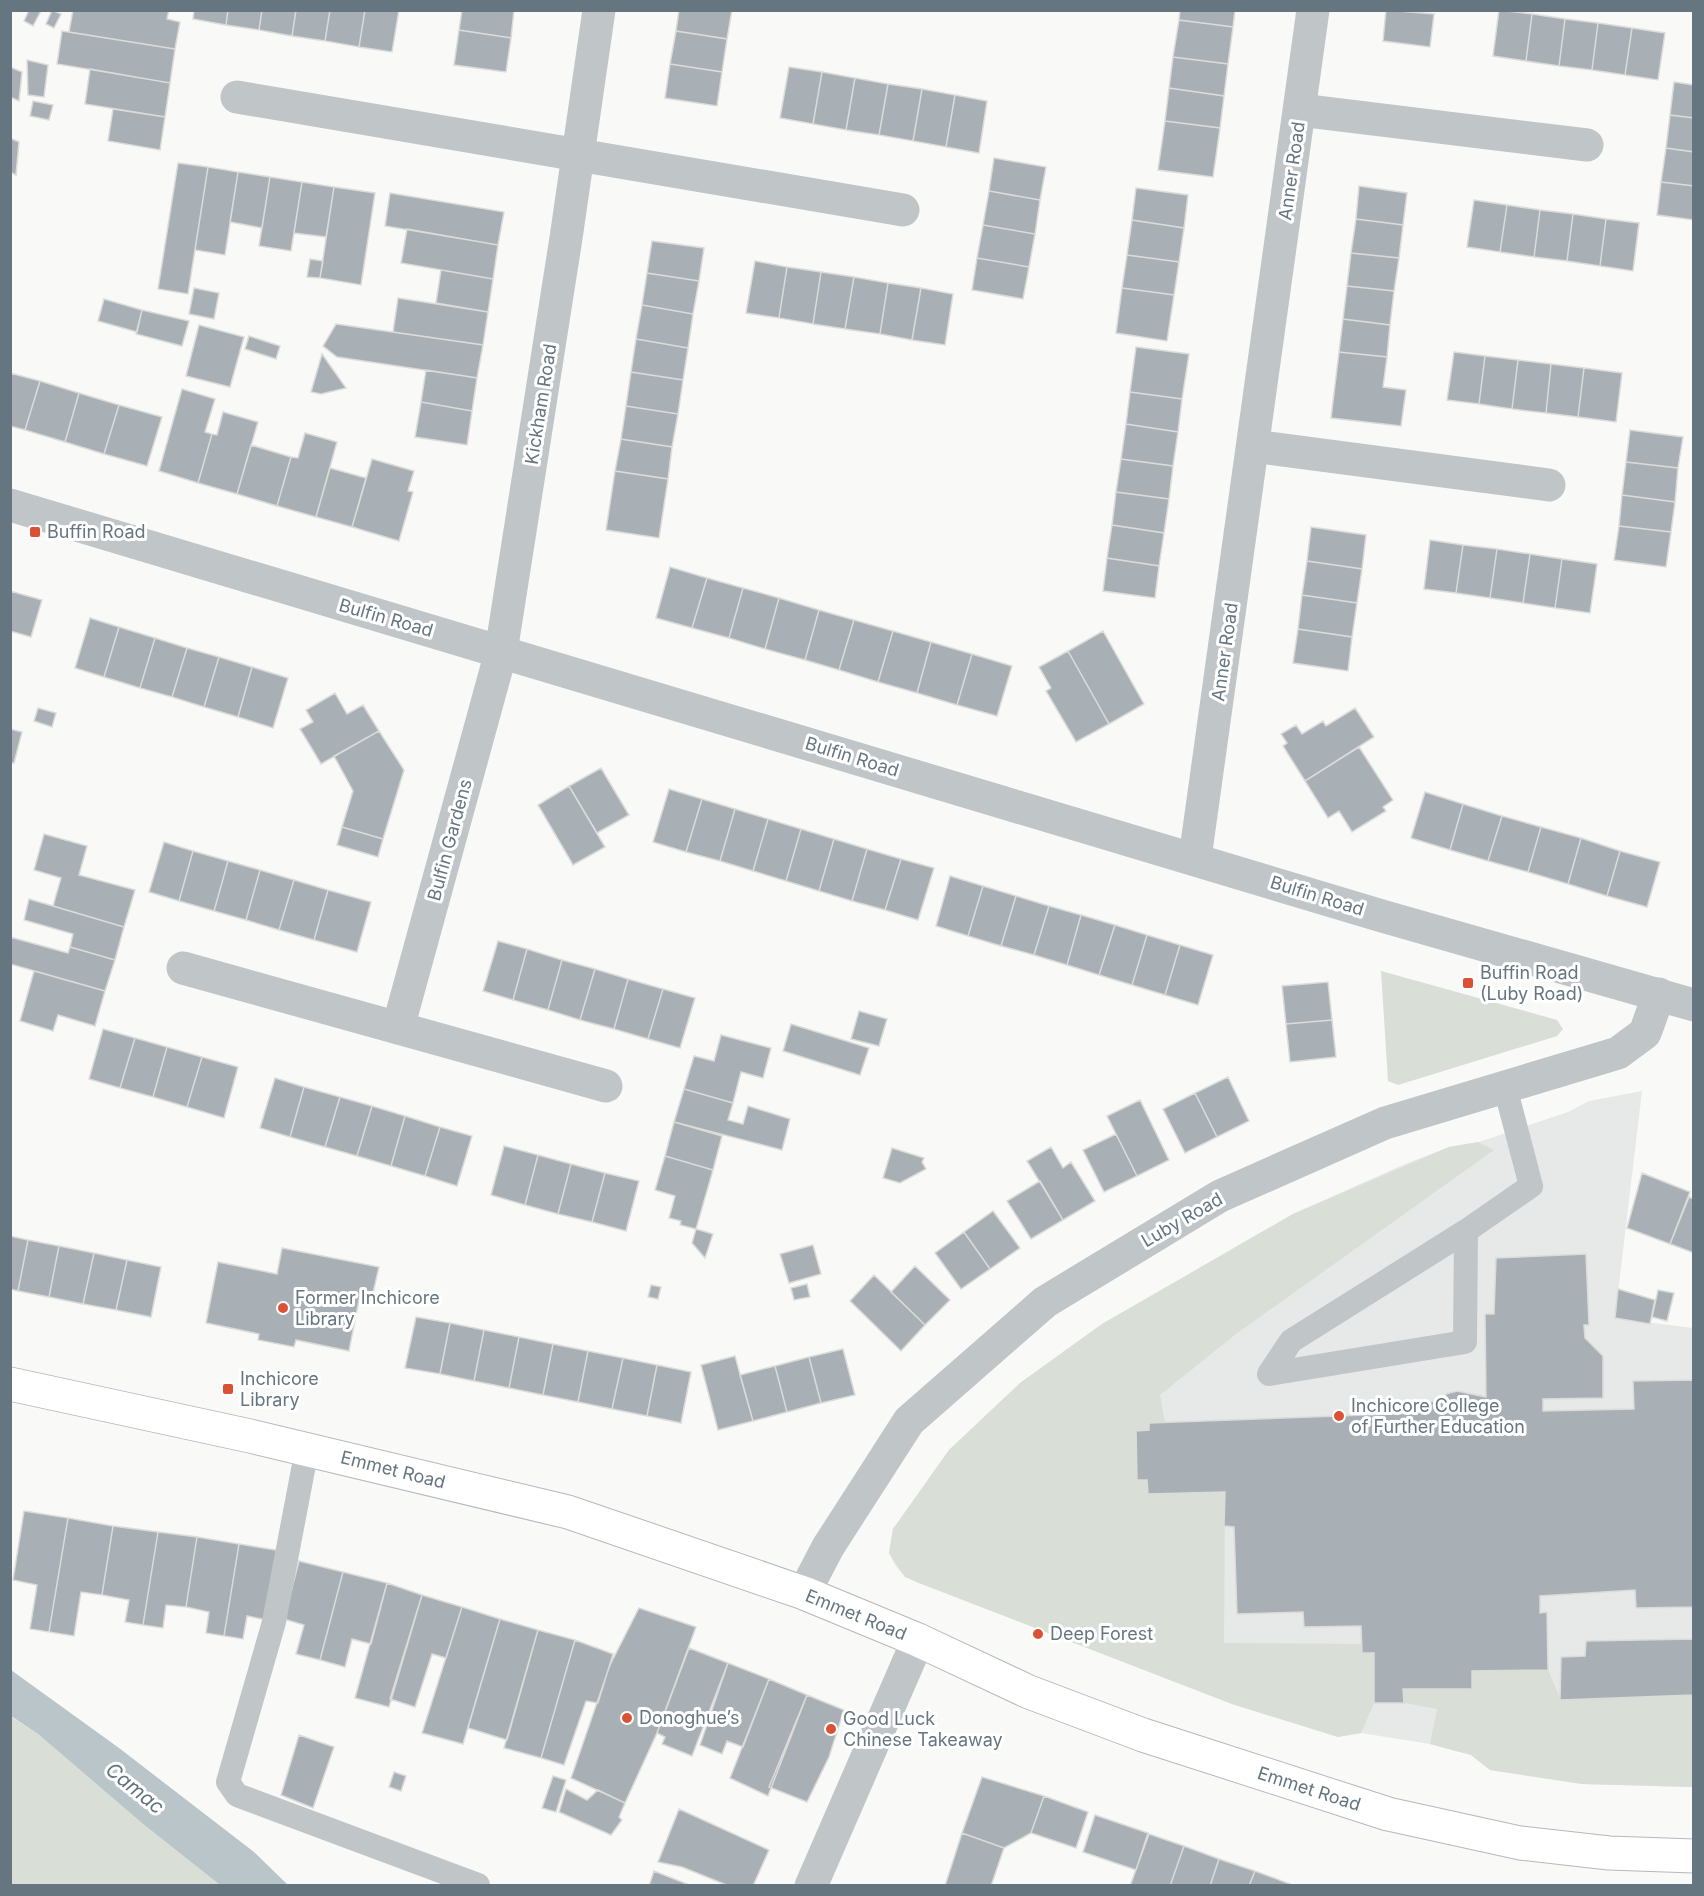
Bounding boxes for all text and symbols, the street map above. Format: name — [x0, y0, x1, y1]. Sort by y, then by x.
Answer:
street label: Anner Road — [1274, 120, 1309, 222]
street label: Kickham Road — [521, 342, 560, 466]
place label: Buffin Road — [47, 521, 146, 542]
marker: Buffin Road — [28, 525, 42, 539]
street label: Bulfin Road — [337, 594, 436, 641]
street label: Anner Road — [1207, 601, 1242, 703]
street label: Bulfin Road — [803, 732, 902, 781]
street label: Bulfin Gardens — [423, 777, 476, 903]
street label: Bulfin Road — [1268, 871, 1367, 920]
place label: Buffin Road (Luby Road) — [1480, 962, 1583, 1004]
marker: Buffin Road (Luby Road) — [1461, 976, 1475, 990]
street label: Luby Road — [1137, 1188, 1226, 1251]
place label: Former Inchicore Library — [295, 1287, 440, 1329]
marker: Former Inchicore Library — [276, 1301, 290, 1315]
place label: Inchicore Library — [240, 1368, 319, 1410]
marker: Inchicore Library — [221, 1382, 235, 1396]
place label: Inchicore College of Further Education — [1351, 1395, 1525, 1437]
marker: Inchicore College of Further Education — [1332, 1409, 1346, 1423]
street label: Emmet Road — [339, 1446, 448, 1493]
street label: Emmet Road — [803, 1585, 910, 1644]
place label: Deep Forest — [1050, 1623, 1153, 1644]
marker: Deep Forest — [1031, 1627, 1045, 1641]
place label: Donoghue’s — [639, 1707, 739, 1728]
place label: Good Luck Chinese Takeaway — [843, 1708, 1003, 1750]
marker: Donoghue’s — [620, 1711, 634, 1725]
marker: Good Luck Chinese Takeaway — [824, 1722, 838, 1736]
water label: Camac — [101, 1757, 169, 1819]
street label: Emmet Road — [1255, 1762, 1363, 1815]

